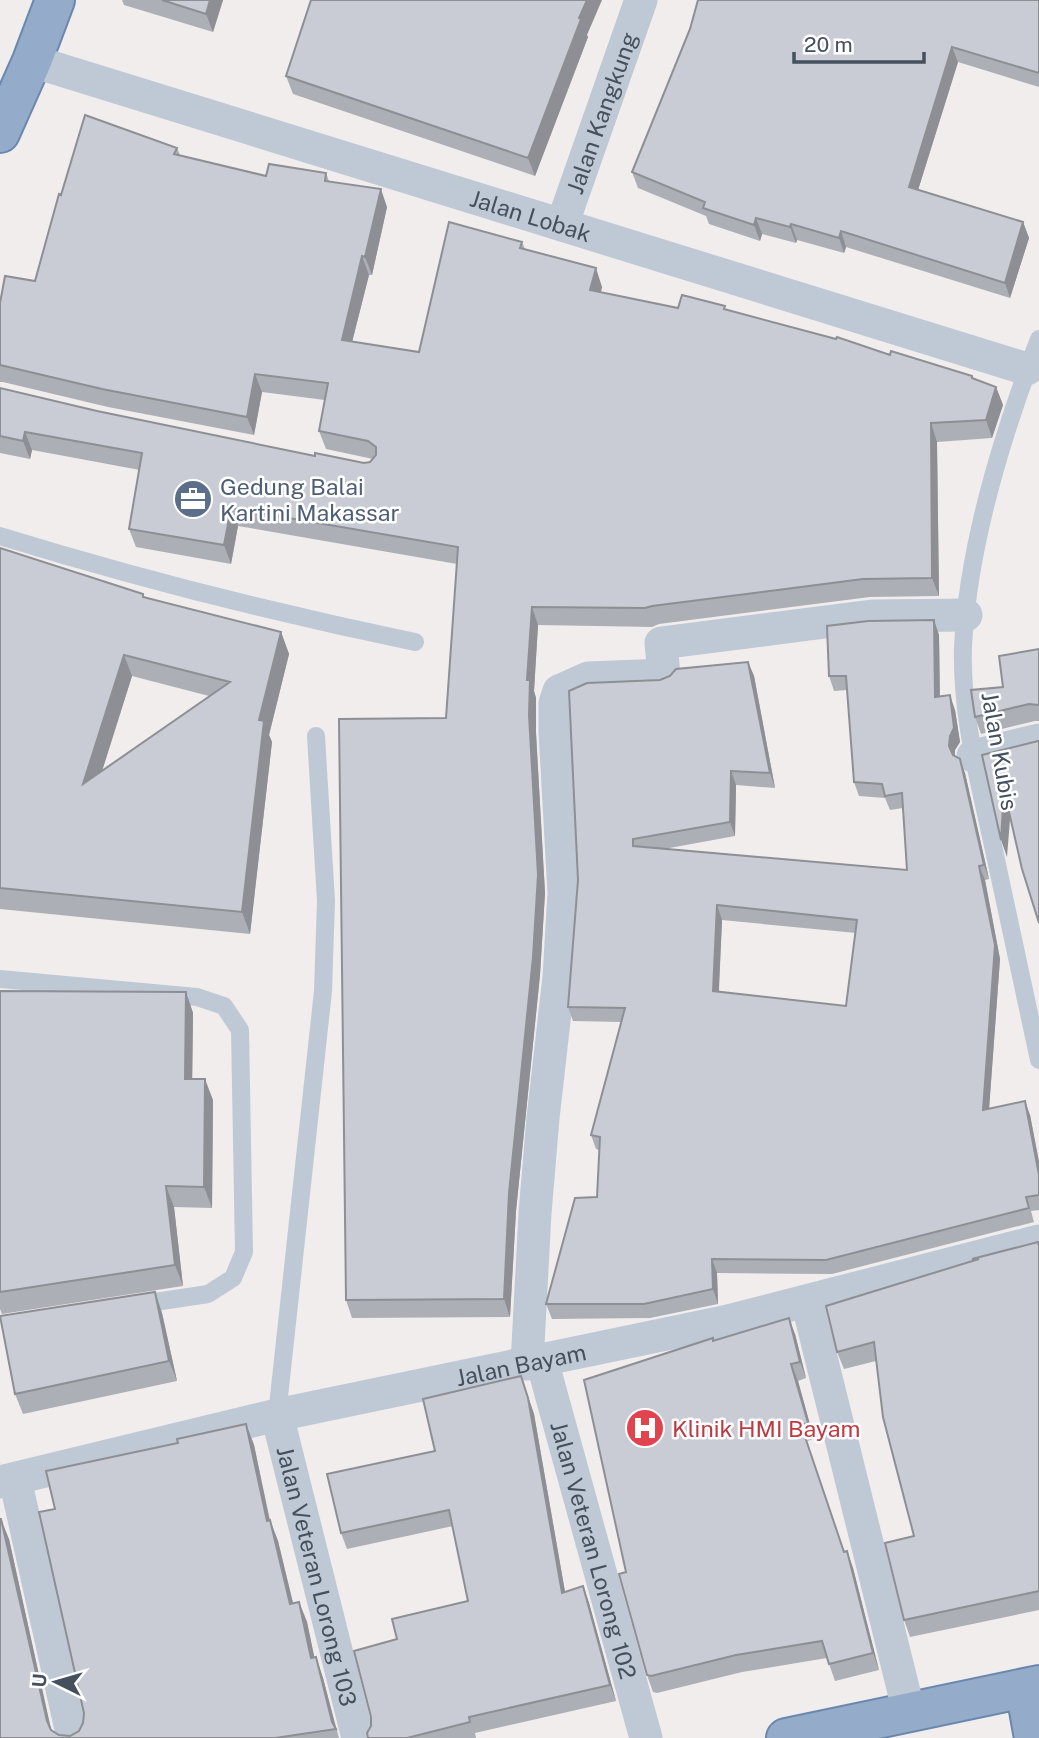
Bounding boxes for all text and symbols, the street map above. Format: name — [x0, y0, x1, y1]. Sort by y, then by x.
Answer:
scale bar — [794, 21, 923, 65]
street label: Jalan Kangkung — [561, 28, 642, 197]
text: 20 m — [804, 32, 853, 57]
street label: Jalan Lobak — [467, 184, 595, 247]
place label: Gedung Balai Kartini Makassar — [220, 473, 399, 526]
office icon: Gedung Balai Kartini Makassar — [172, 478, 214, 520]
street label: Jalan Kubis — [976, 690, 1024, 812]
street label: Jalan Bayam — [453, 1338, 588, 1391]
hospital icon: Klinik HMI Bayam — [624, 1407, 666, 1449]
place label: Klinik HMI Bayam — [672, 1415, 860, 1442]
street label: Jalan Veteran Lorong 102 — [546, 1418, 643, 1682]
street label: Jalan Veteran Lorong 103 — [272, 1443, 363, 1709]
north arrow — [21, 1647, 91, 1717]
text: U — [28, 1673, 51, 1688]

